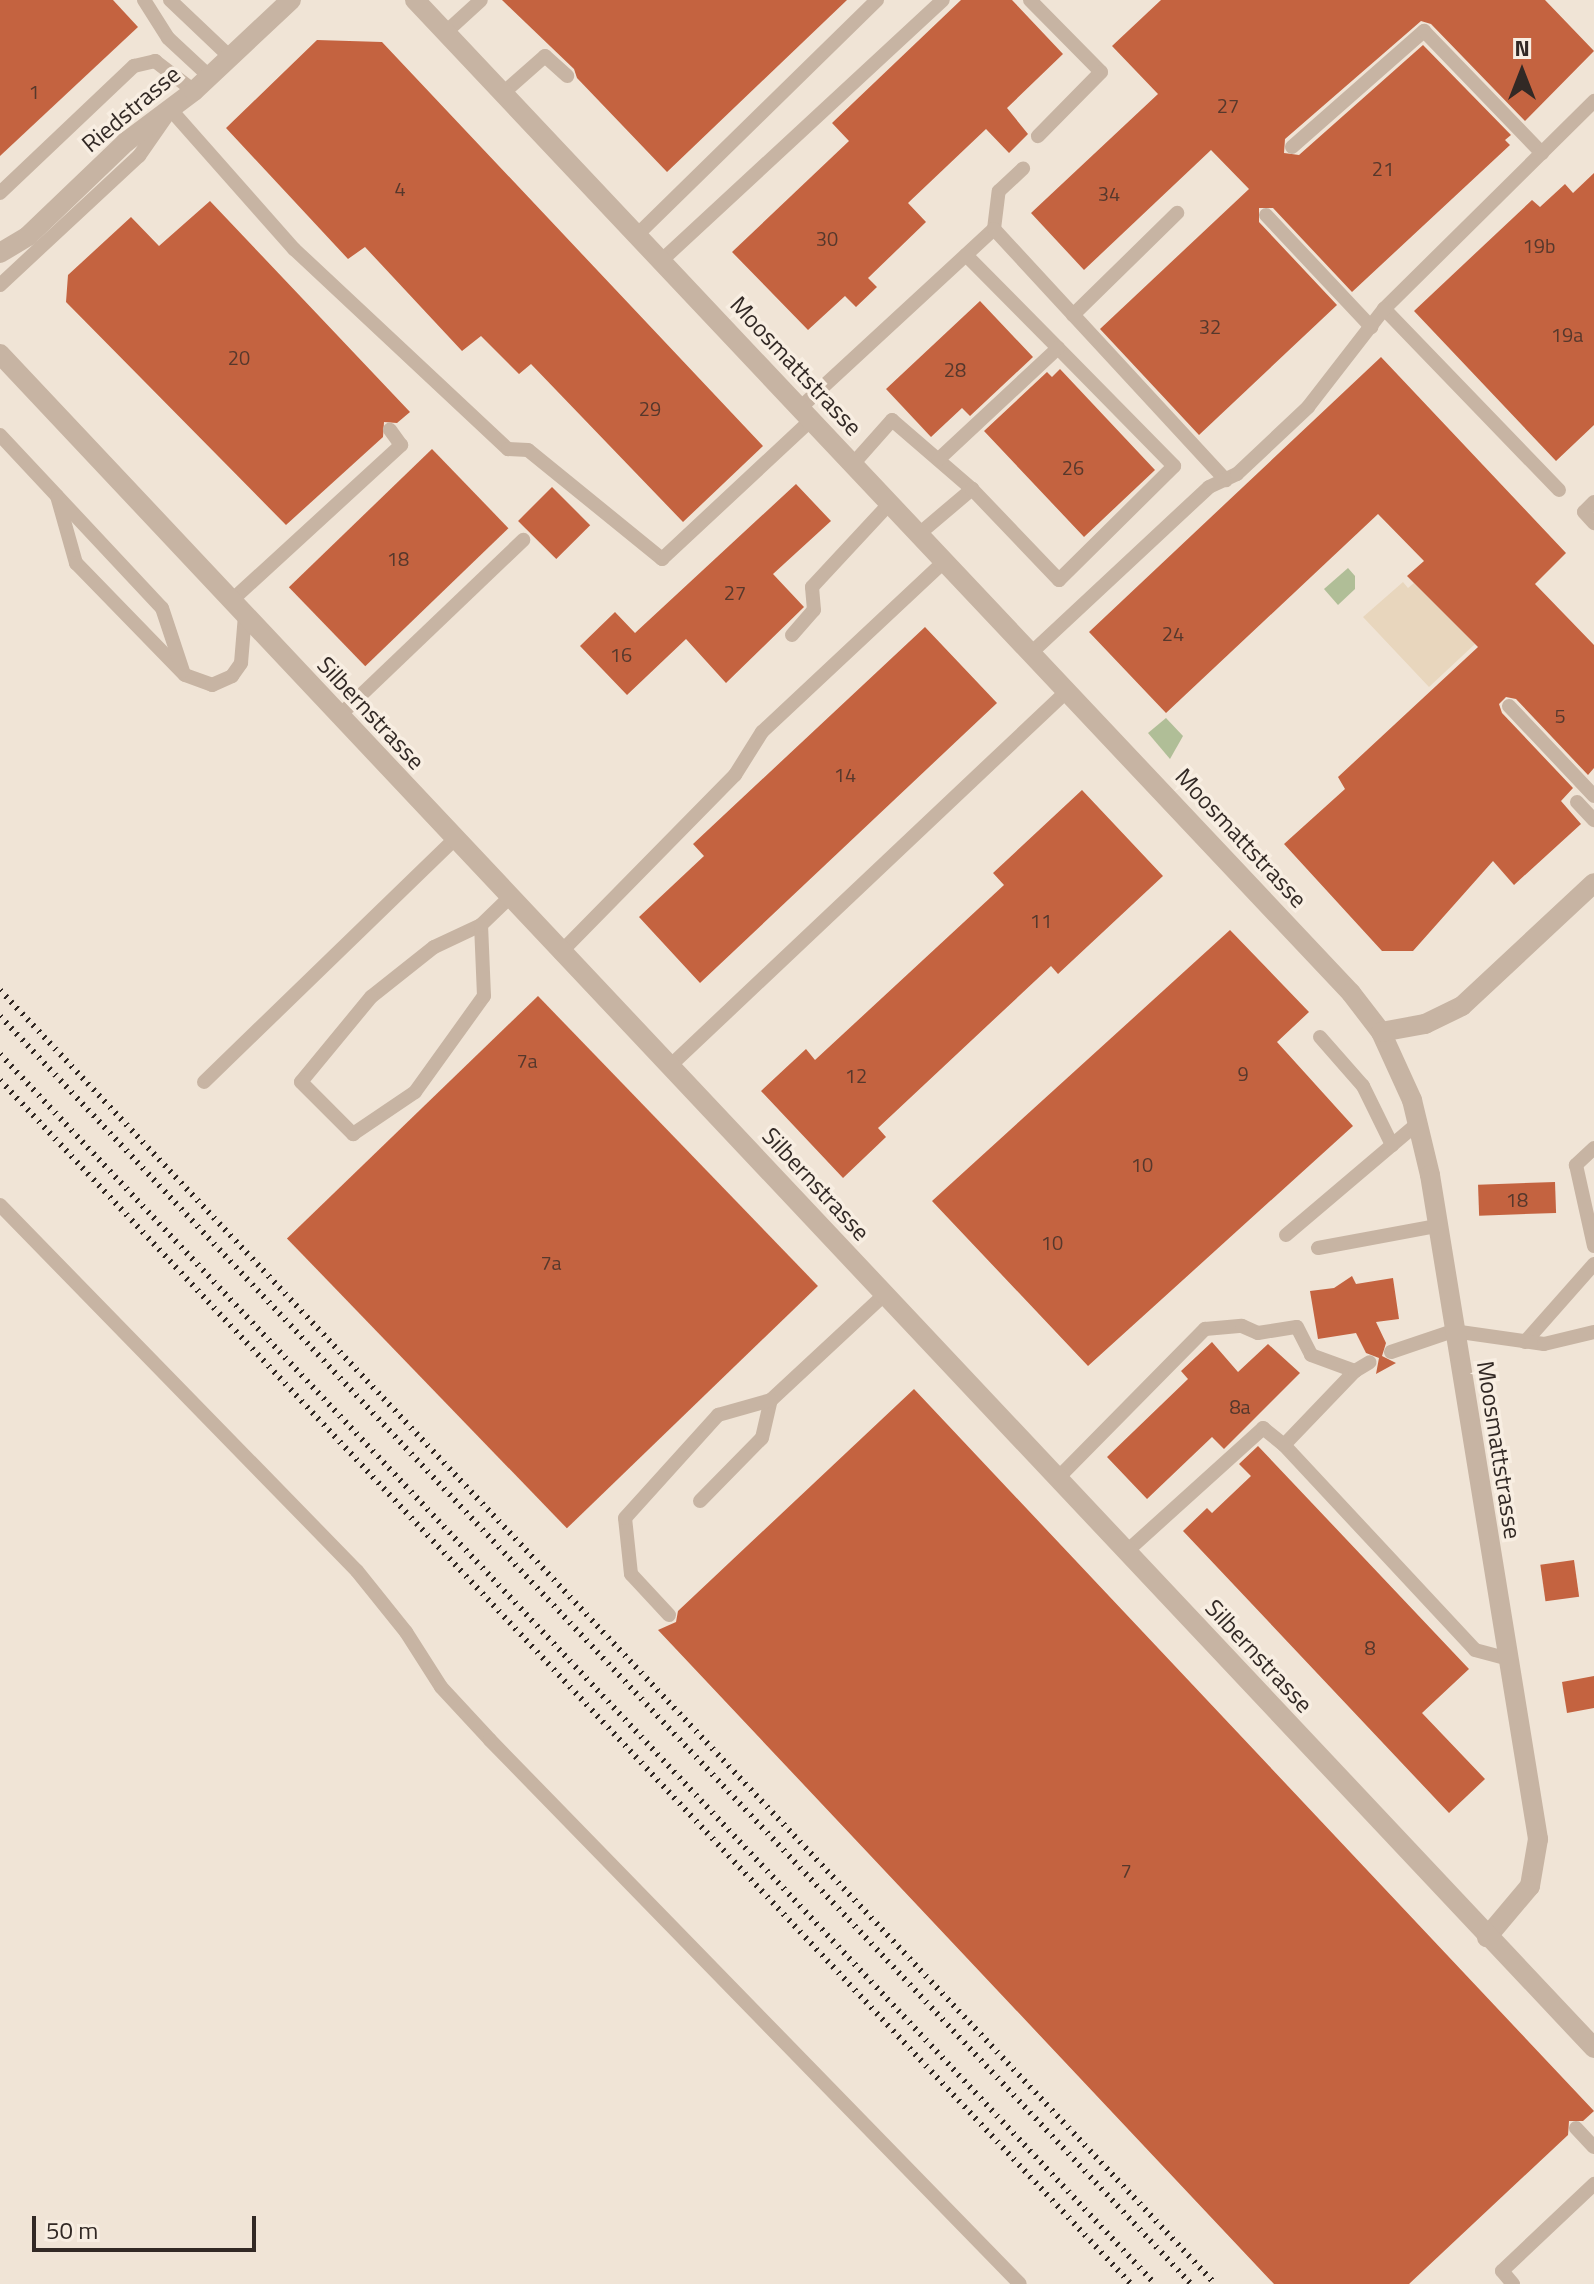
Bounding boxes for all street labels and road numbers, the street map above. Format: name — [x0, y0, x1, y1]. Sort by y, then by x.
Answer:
street label: Riedstrasse — [76, 60, 186, 158]
street label: Moosmattstrasse — [724, 290, 868, 442]
street label: Silbernstrasse — [311, 650, 431, 776]
street label: Moosmattstrasse — [1169, 762, 1313, 914]
street label: Silbernstrasse — [756, 1121, 876, 1247]
street label: Moosmattstrasse — [1471, 1359, 1527, 1541]
street label: Silbernstrasse — [1199, 1593, 1319, 1719]

